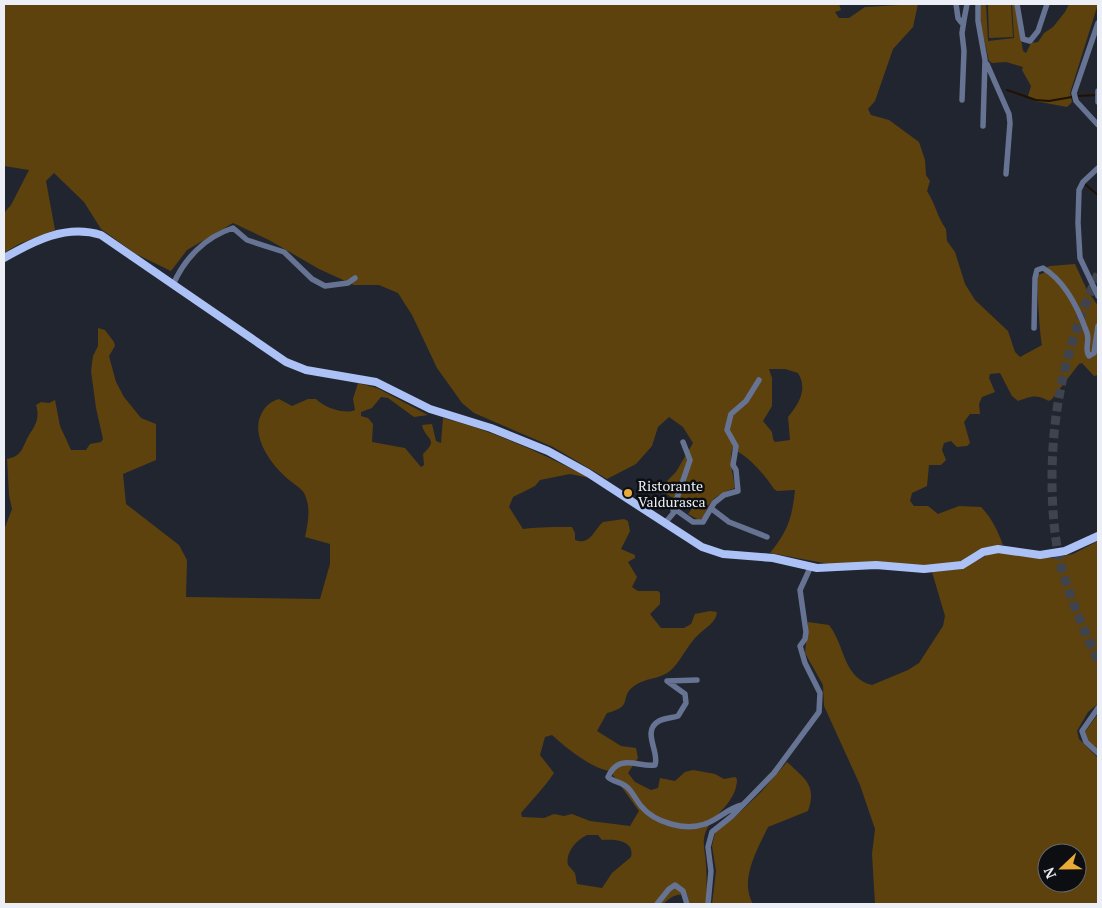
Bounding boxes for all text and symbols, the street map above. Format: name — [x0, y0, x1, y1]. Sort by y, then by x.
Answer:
place label: Ristorante Valdurasca — [638, 476, 706, 511]
marker: Ristorante Valdurasca — [622, 487, 634, 499]
north arrow — [1037, 843, 1087, 893]
text: N — [1039, 864, 1060, 882]

